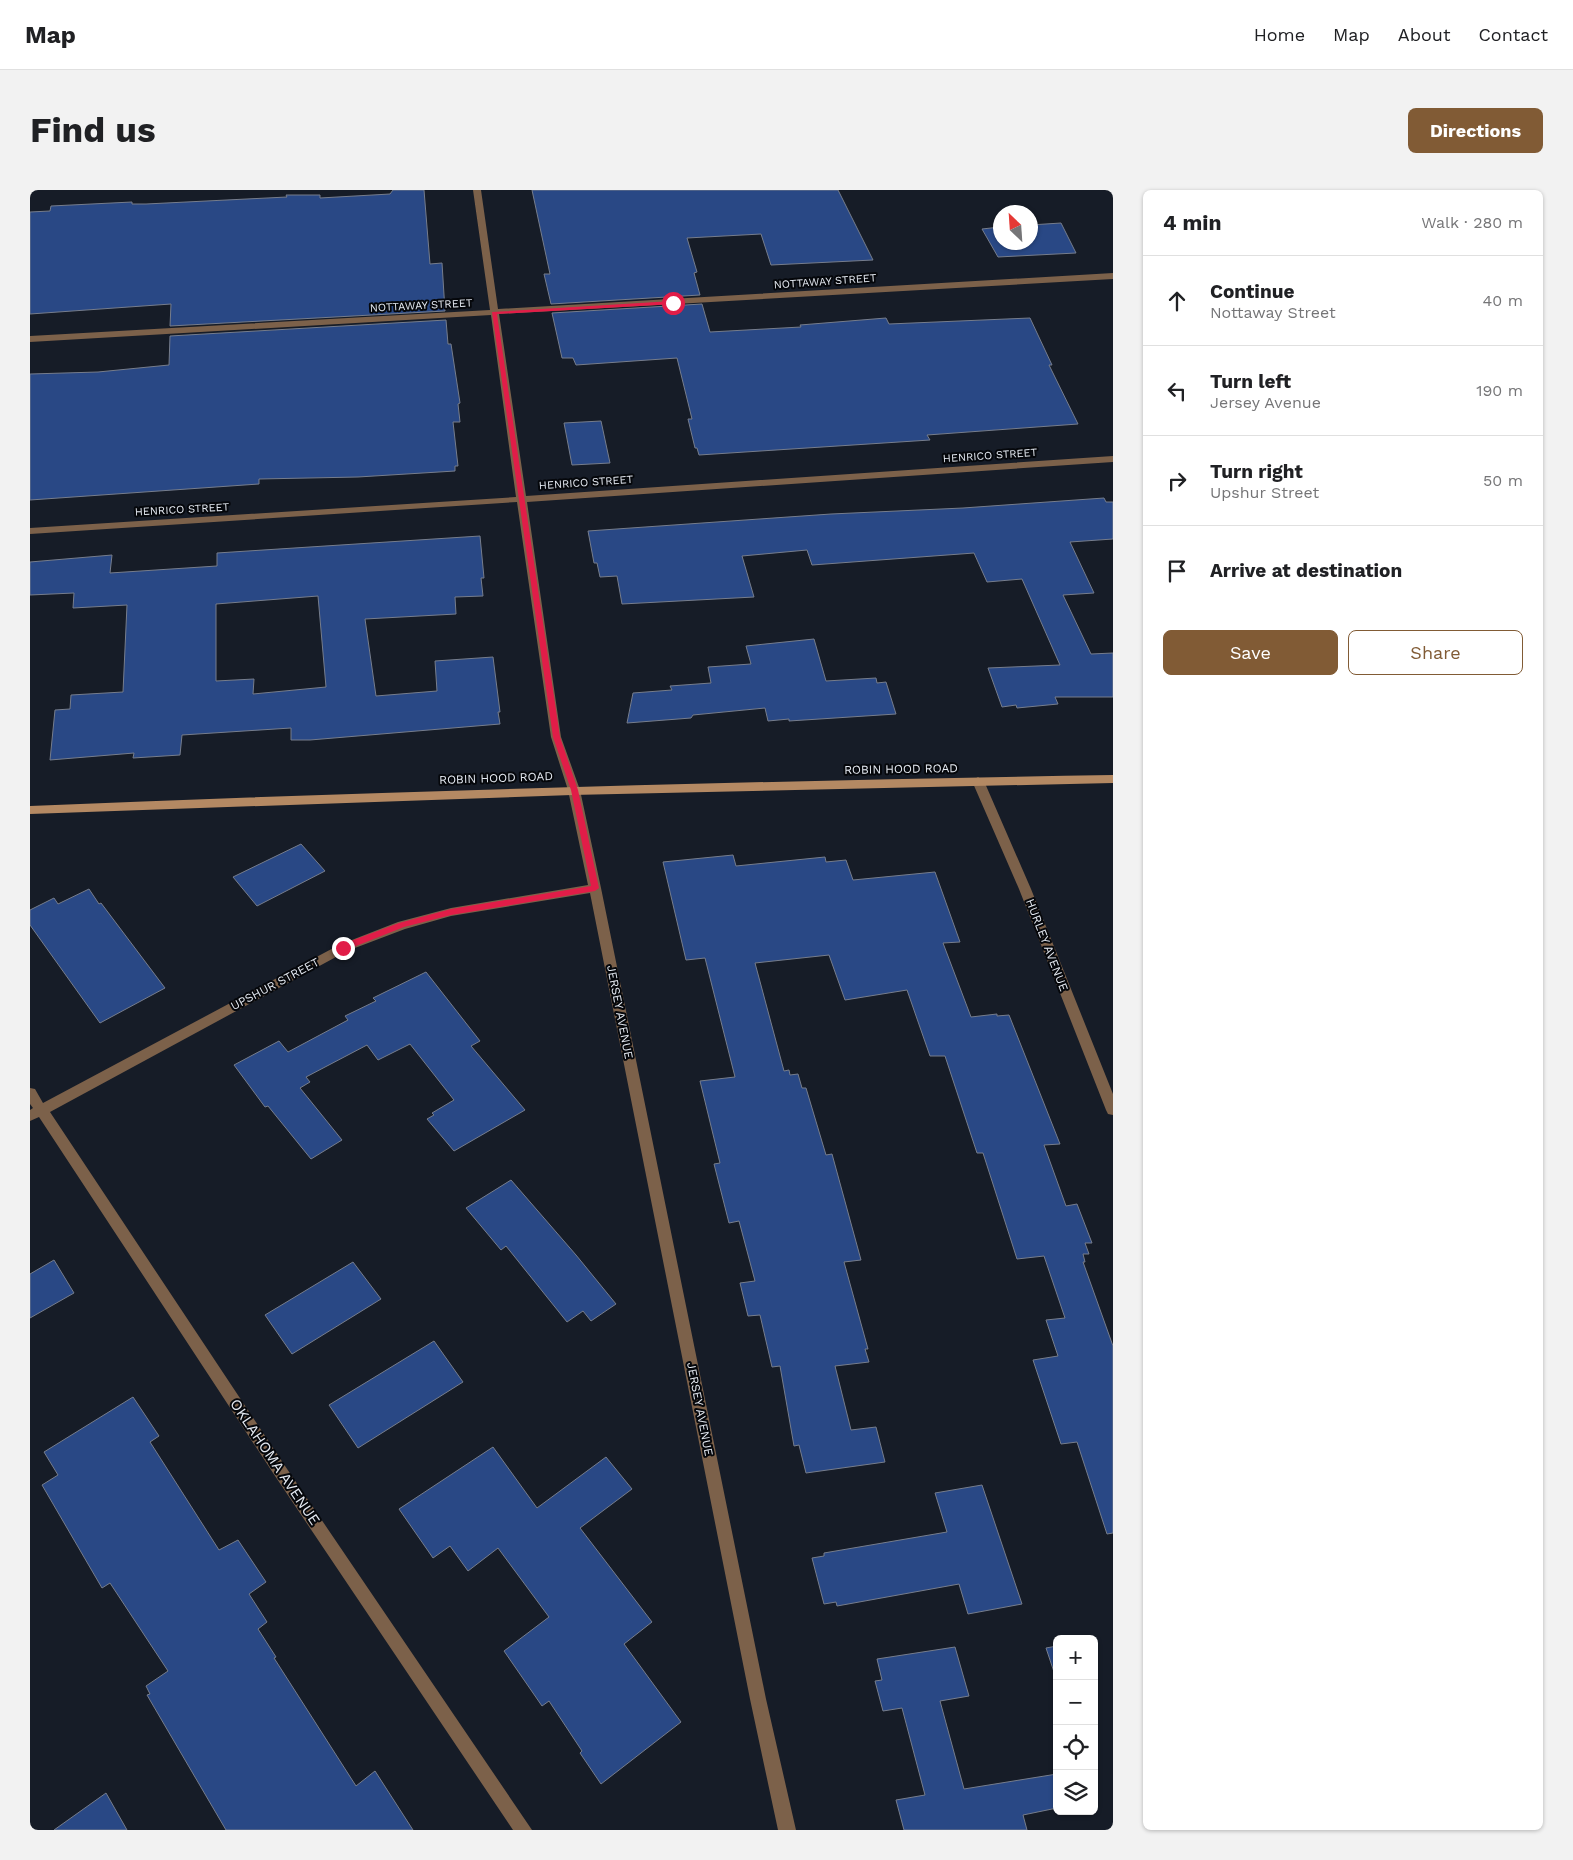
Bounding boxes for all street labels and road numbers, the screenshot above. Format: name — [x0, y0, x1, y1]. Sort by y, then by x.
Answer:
street label: NOTTAWAY STREET — [773, 271, 877, 292]
street label: NOTTAWAY STREET — [369, 296, 473, 315]
street label: HENRICO STREET — [942, 446, 1038, 465]
street label: HENRICO STREET — [538, 473, 634, 492]
street label: HENRICO STREET — [134, 501, 230, 518]
street label: ROBIN HOOD ROAD — [844, 761, 958, 777]
street label: ROBIN HOOD ROAD — [439, 769, 553, 787]
street label: HURLEY AVENUE — [1023, 897, 1071, 993]
street label: UPSHUR STREET — [228, 955, 322, 1013]
street label: JERSEY AVENUE — [604, 964, 636, 1060]
street label: JERSEY AVENUE — [684, 1361, 716, 1457]
street label: OKLAHOMA AVENUE — [226, 1396, 324, 1528]

